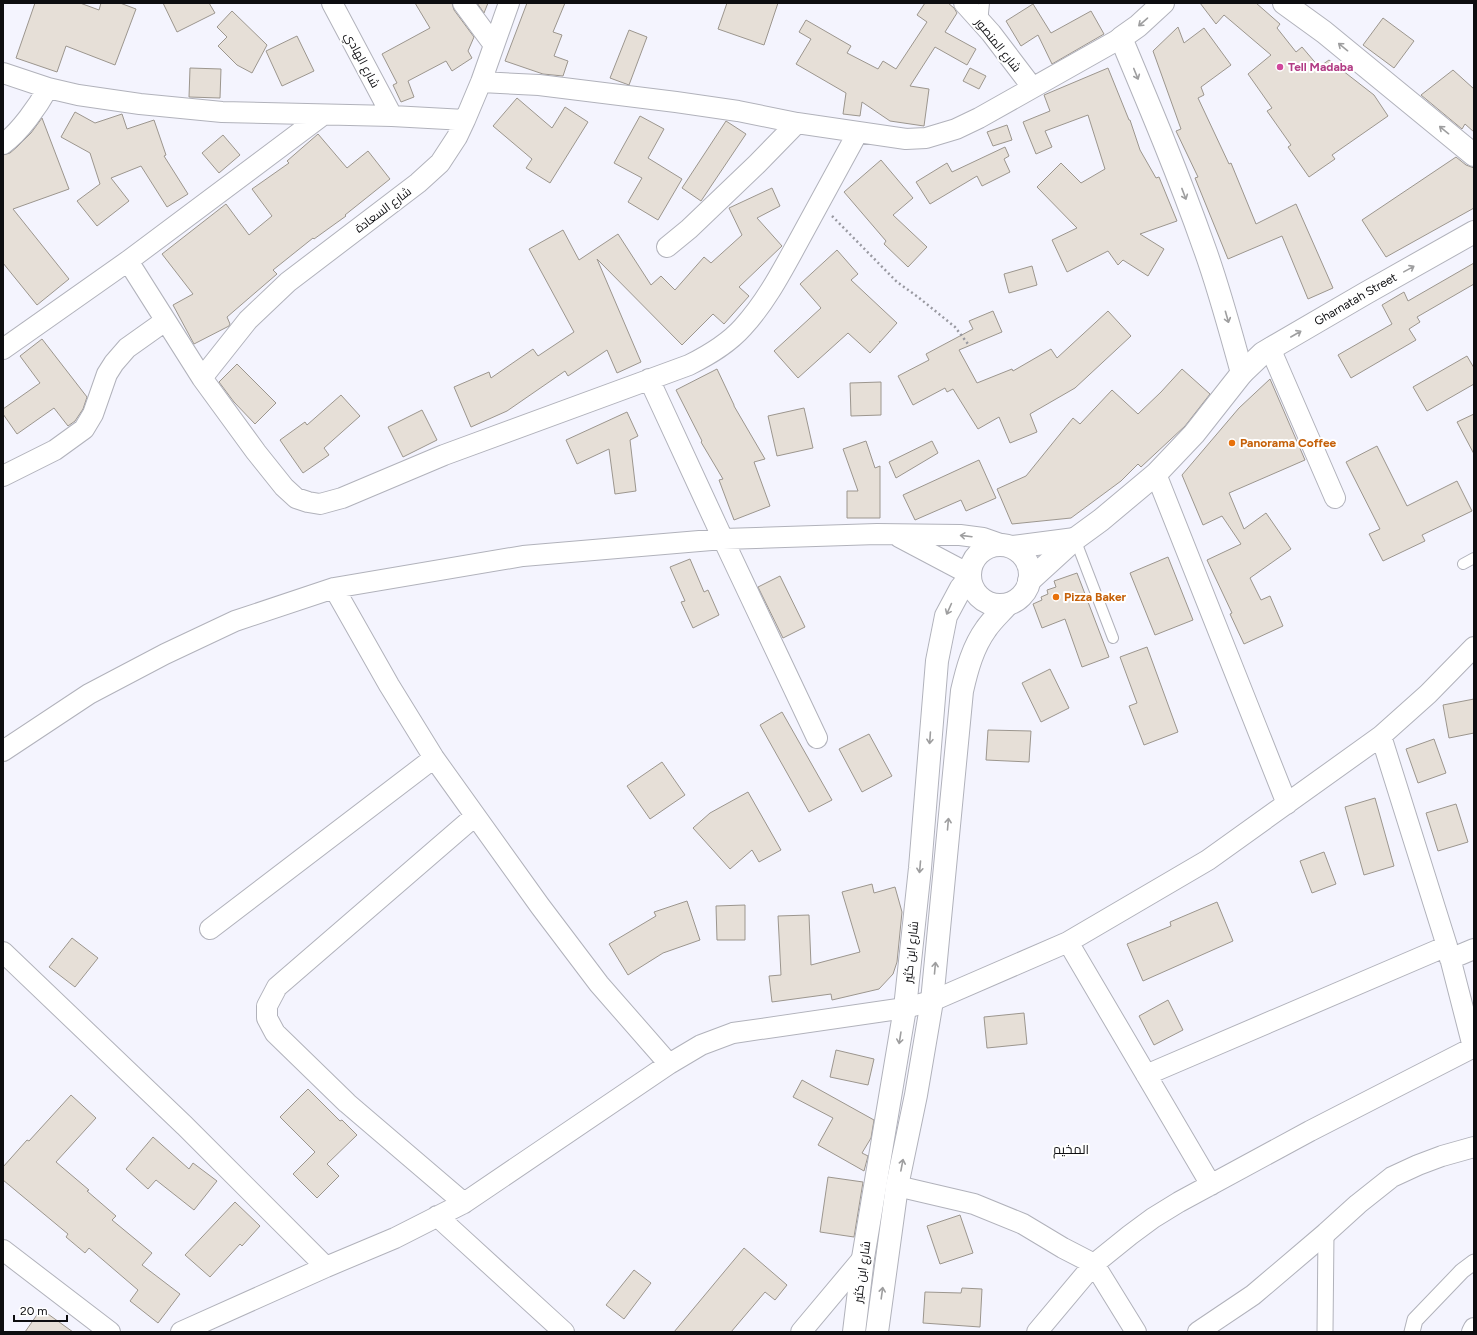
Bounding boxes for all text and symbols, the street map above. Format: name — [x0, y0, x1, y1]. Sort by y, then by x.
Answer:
street label: شارع المنصور — [971, 15, 1024, 75]
one-way arrow — [1138, 17, 1149, 26]
street label: شارع الهادي — [339, 30, 382, 92]
one-way arrow — [1338, 43, 1349, 52]
place label: Tell Madaba — [1288, 60, 1353, 74]
marker: Tell Madaba — [1275, 62, 1285, 72]
one-way arrow — [1133, 67, 1140, 79]
one-way arrow — [1439, 125, 1450, 134]
street label: شارع السعادة — [352, 184, 415, 237]
one-way arrow — [1181, 188, 1189, 200]
one-way arrow — [1403, 265, 1415, 272]
street label: Gharnatah Street — [1312, 270, 1400, 329]
one-way arrow — [1224, 310, 1231, 323]
one-way arrow — [1290, 329, 1302, 337]
place label: Panorama Coffee — [1240, 436, 1337, 450]
marker: Panorama Coffee — [1227, 438, 1237, 448]
one-way arrow — [960, 532, 973, 540]
place label: Pizza Baker — [1064, 590, 1127, 604]
marker: Pizza Baker — [1051, 592, 1061, 602]
one-way arrow — [945, 603, 952, 615]
one-way arrow — [927, 731, 934, 744]
one-way arrow — [945, 818, 952, 831]
one-way arrow — [916, 860, 923, 873]
street label: شارع ابن كثير — [901, 920, 922, 985]
one-way arrow — [932, 962, 939, 975]
one-way arrow — [896, 1031, 904, 1044]
district label: المخيم — [1053, 1142, 1089, 1159]
one-way arrow — [898, 1159, 906, 1172]
street label: شارع ابن كثير — [851, 1240, 874, 1305]
one-way arrow — [878, 1287, 886, 1300]
scale bar — [14, 1297, 67, 1323]
text: 20 m — [20, 1304, 48, 1318]

